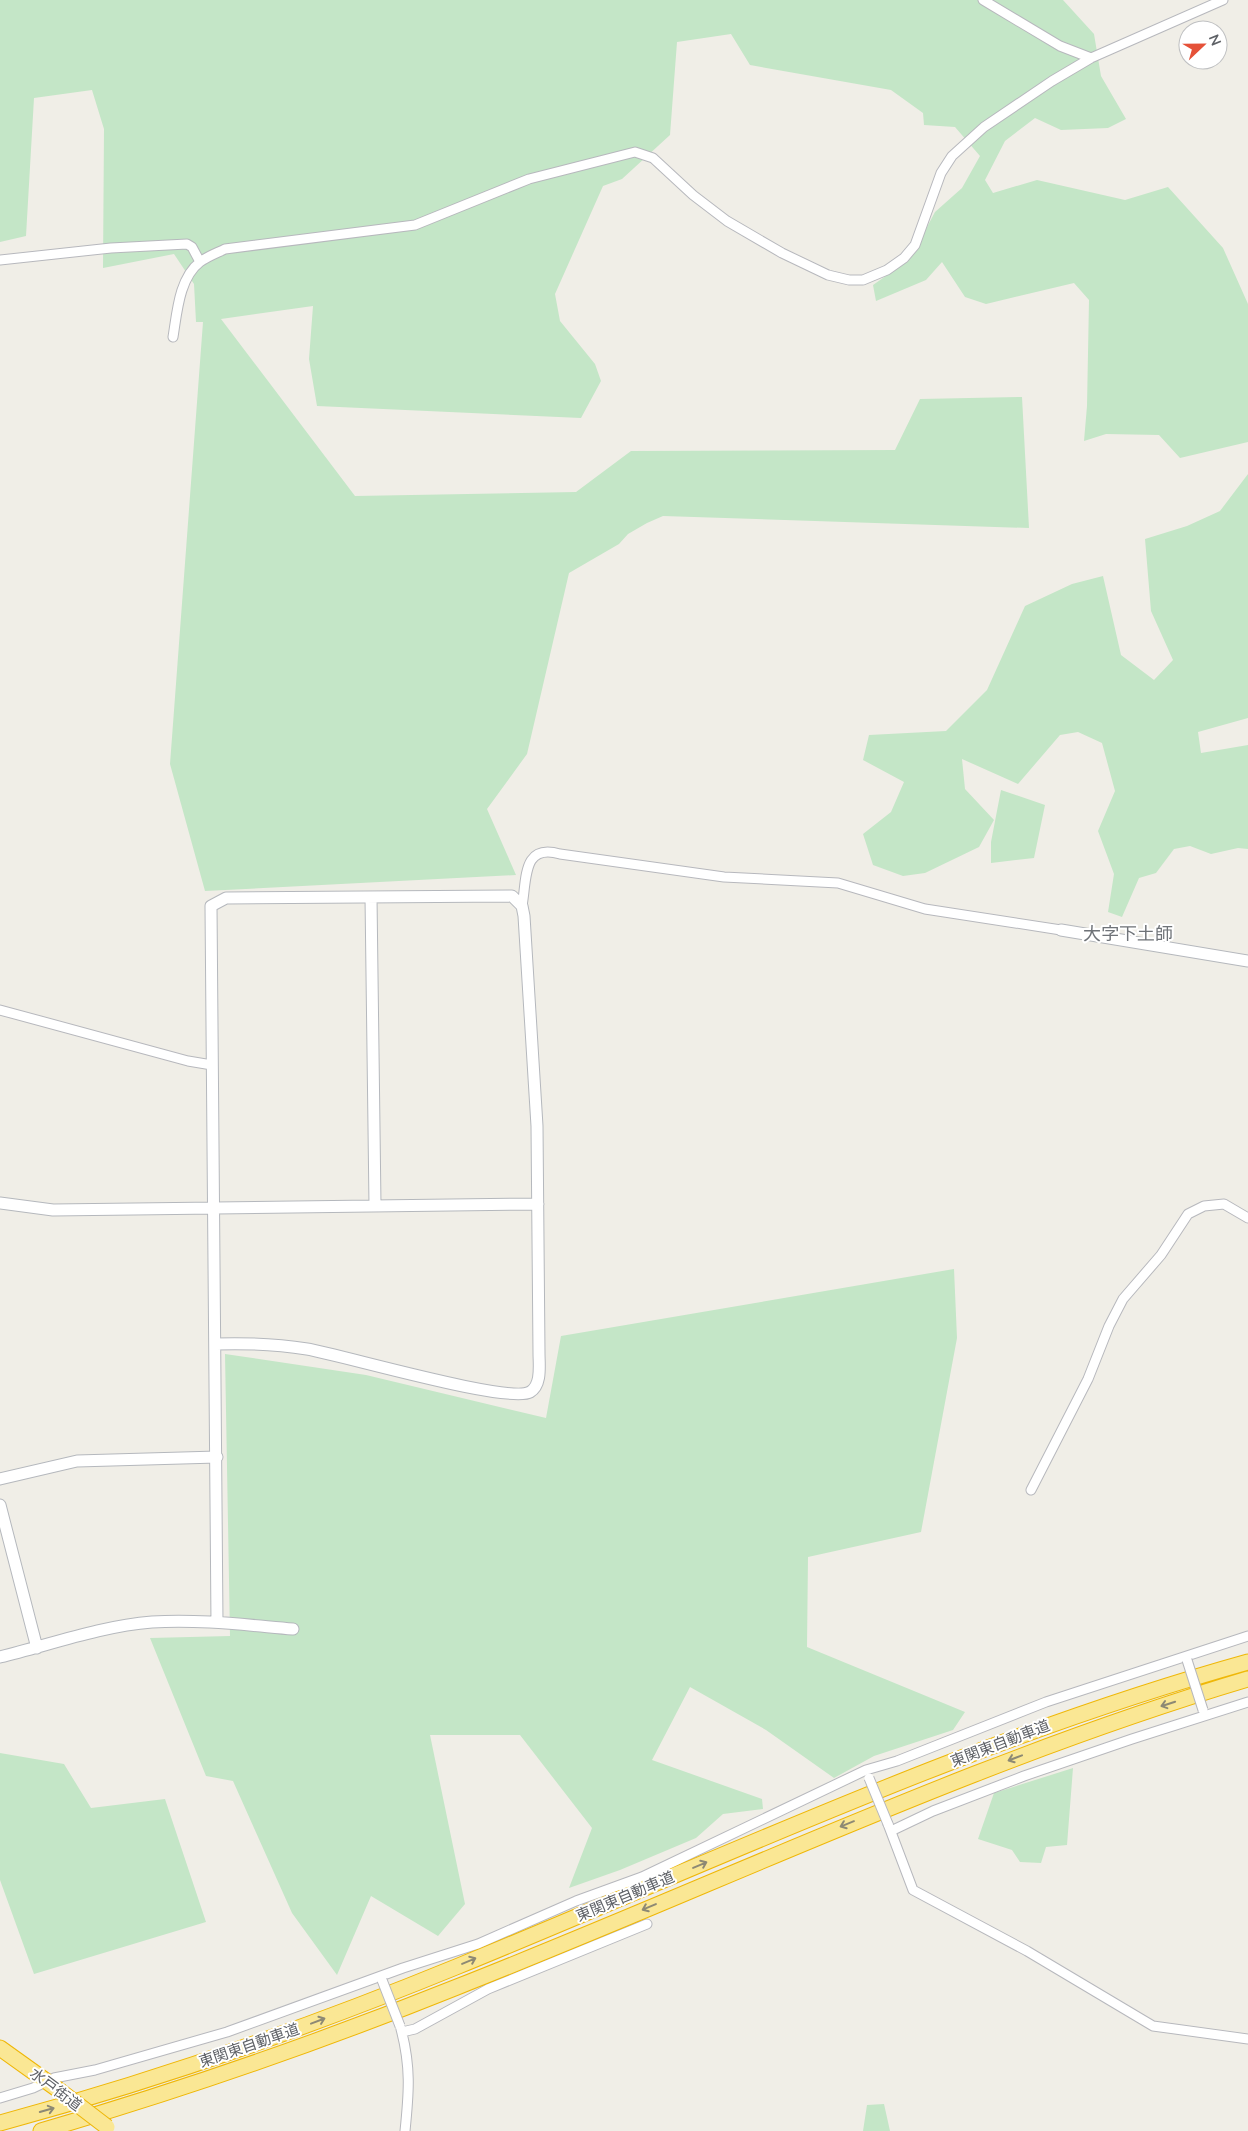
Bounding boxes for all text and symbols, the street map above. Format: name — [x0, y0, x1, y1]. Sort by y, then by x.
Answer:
north arrow — [1178, 20, 1228, 70]
text: N — [1205, 32, 1225, 48]
district label: 大字下土師 — [1083, 922, 1173, 945]
one-way arrow — [1160, 1699, 1176, 1709]
street label: 東関東自動車道 — [948, 1715, 1052, 1771]
one-way arrow — [1008, 1754, 1023, 1763]
one-way arrow — [840, 1820, 856, 1829]
one-way arrow — [692, 1860, 707, 1870]
street label: 東関東自動車道 — [573, 1867, 677, 1925]
one-way arrow — [642, 1903, 657, 1912]
one-way arrow — [461, 1956, 476, 1966]
one-way arrow — [309, 2016, 325, 2025]
street label: 東関東自動車道 — [196, 2019, 302, 2071]
street label: 水戸街道 — [26, 2063, 86, 2115]
one-way arrow — [39, 2104, 55, 2114]

